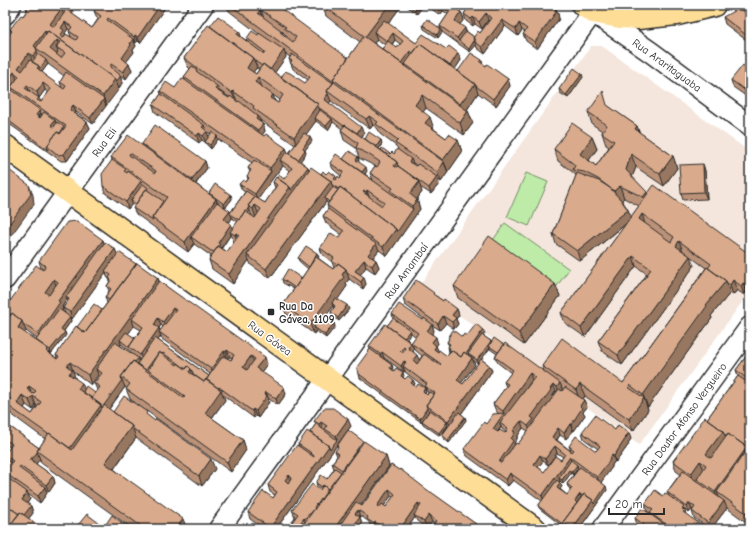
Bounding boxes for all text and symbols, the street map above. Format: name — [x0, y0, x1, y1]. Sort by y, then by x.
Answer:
street label: Rua Araritaguaba — [630, 36, 704, 95]
street label: Rua Eli — [89, 125, 119, 159]
street label: Rua Amambaí — [382, 240, 431, 302]
place label: Rua Da Gávea, 1109 — [279, 300, 335, 326]
marker: Rua Da Gávea, 1109 — [266, 307, 276, 317]
street label: Rua Gávea — [245, 318, 294, 359]
street label: Rua Doutor Afonso Vergueiro — [639, 360, 730, 478]
scale bar — [609, 490, 664, 516]
text: 20 m — [615, 497, 643, 511]

